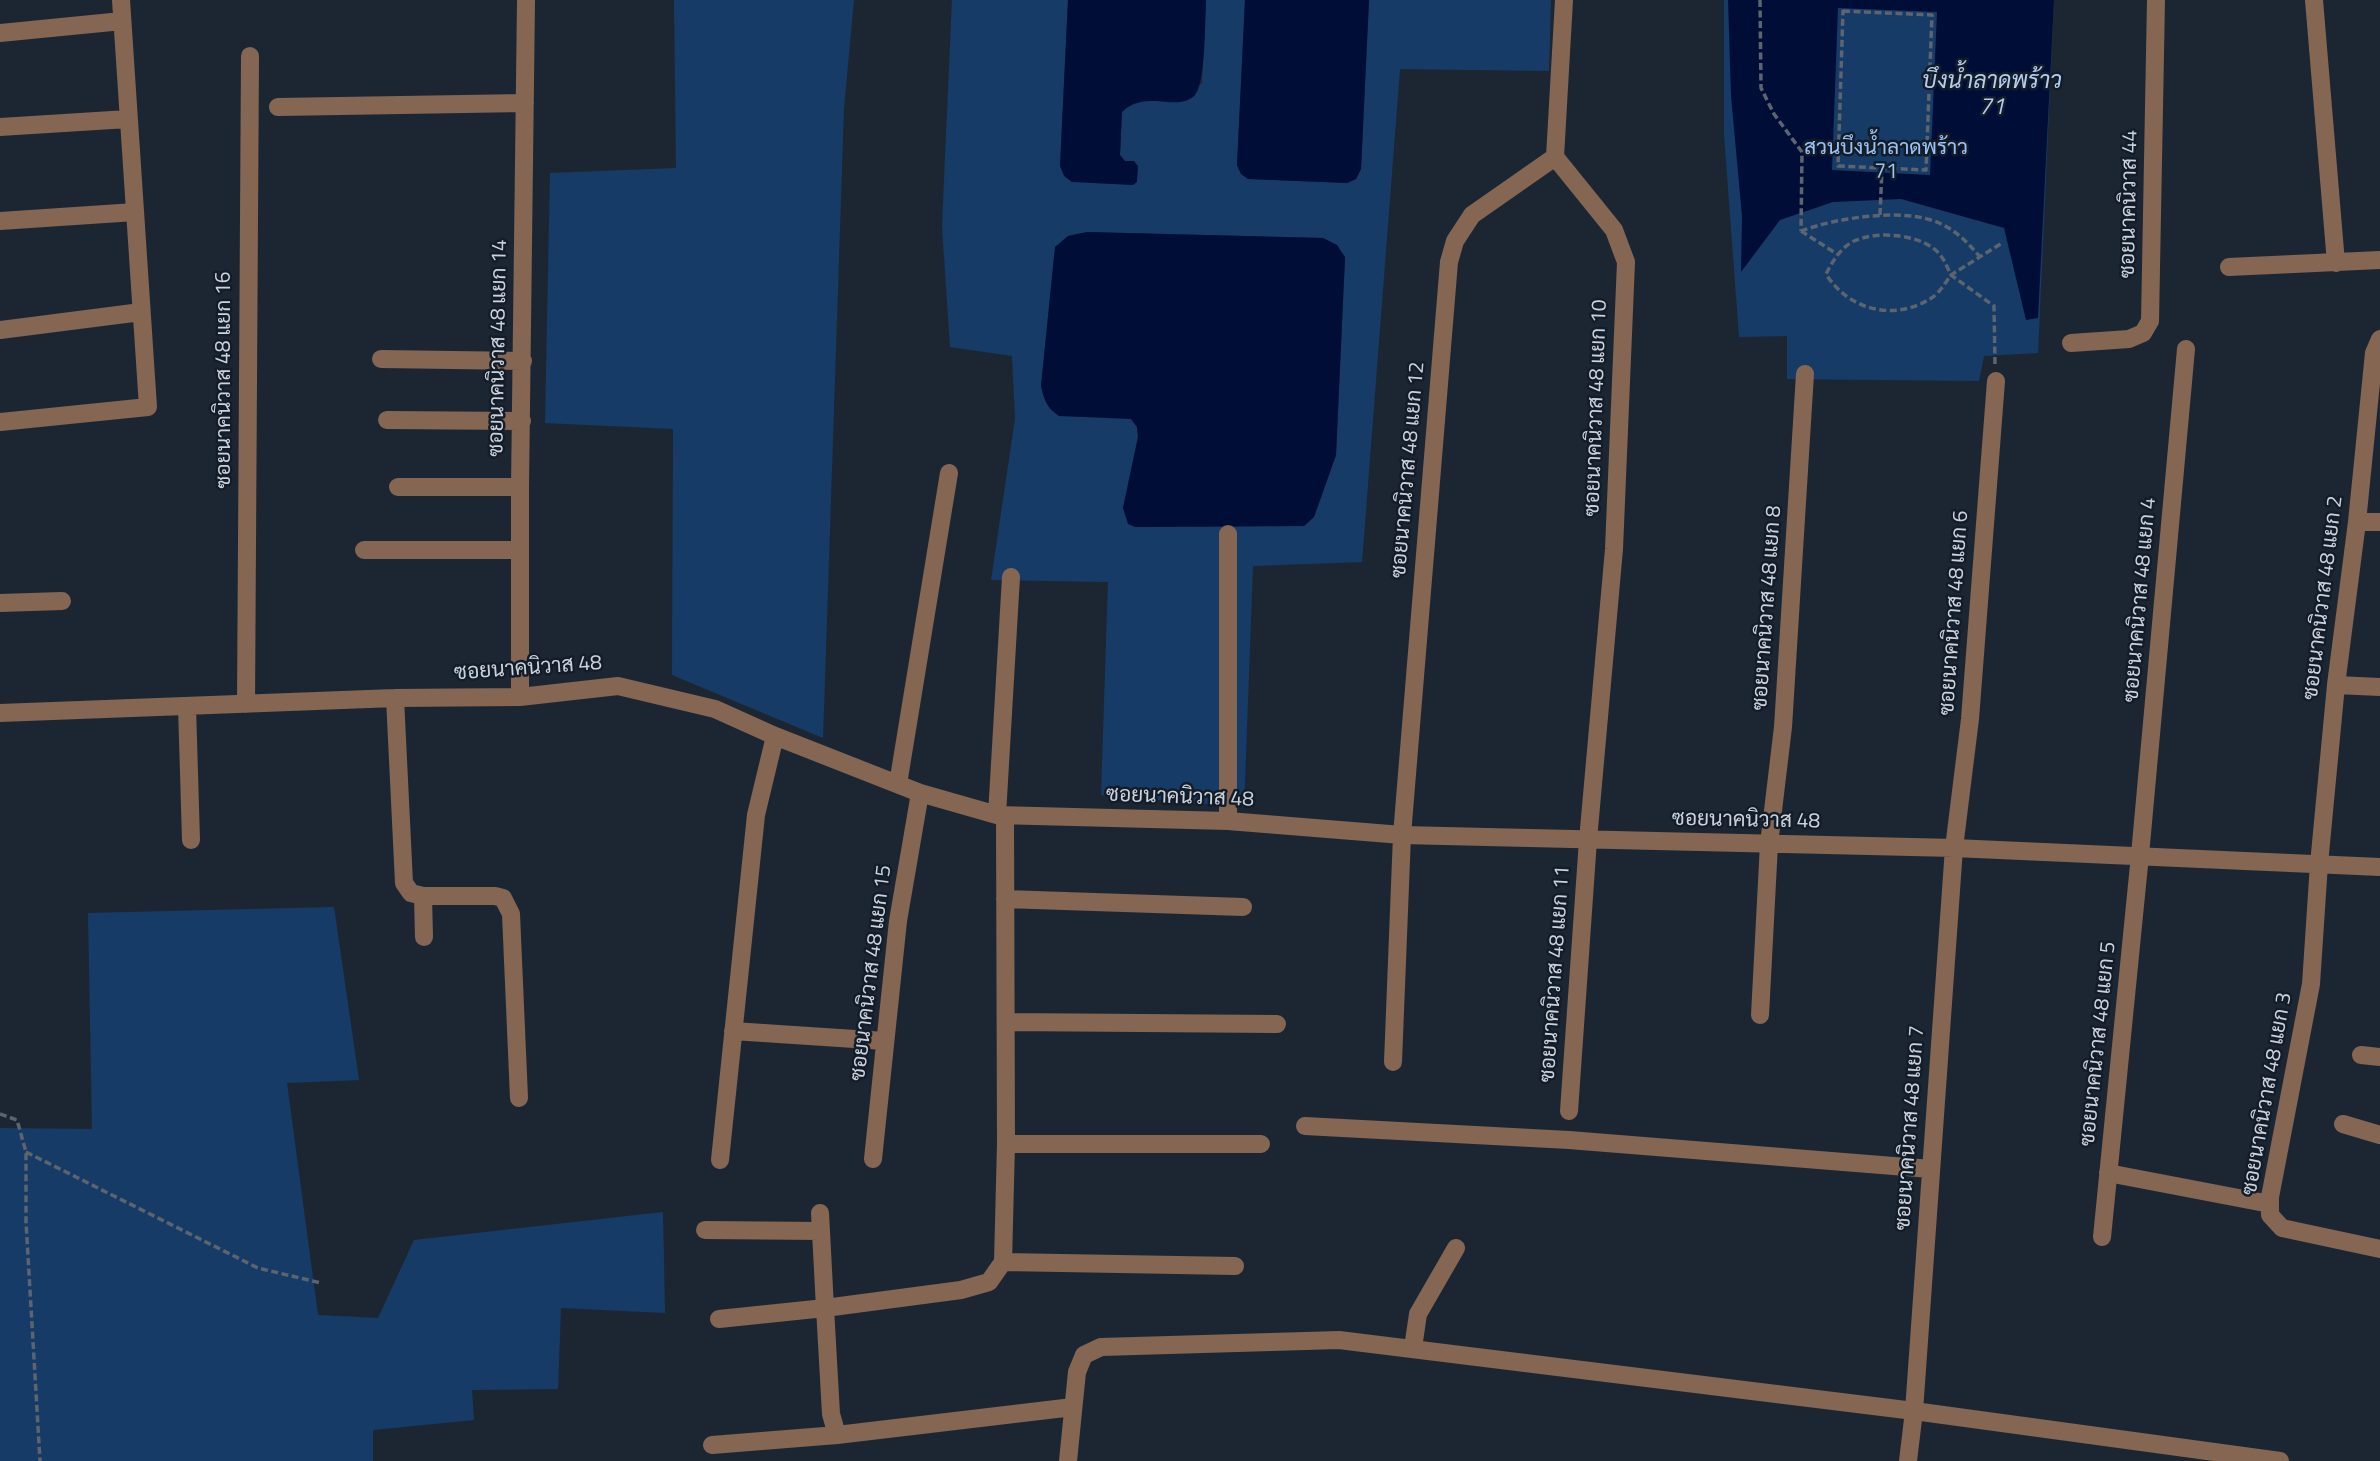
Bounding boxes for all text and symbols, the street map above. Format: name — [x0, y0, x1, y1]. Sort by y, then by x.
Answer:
water label: บึงน้ำลาดพร้าว 71 — [1922, 68, 2062, 122]
street label: ซอยนาคนิวาส 44 — [2116, 130, 2144, 278]
park label: สวนบึงน้ำลาดพร้าว 71 — [1804, 136, 1968, 186]
street label: ซอยนาคนิวาส 48 แยก 14 — [485, 239, 513, 457]
street label: ซอยนาคนิวาส 48 แยก 16 — [212, 271, 238, 489]
street label: ซอยนาคนิวาส 48 แยก 10 — [1581, 299, 1613, 517]
street label: ซอยนาคนิวาส 48 แยก 12 — [1387, 361, 1431, 579]
street label: ซอยนาคนิวาส 48 แยก 2 — [2299, 495, 2349, 701]
street label: ซอยนาคนิวาส 48 แยก 4 — [2119, 497, 2163, 703]
street label: ซอยนาคนิวาส 48 แยก 8 — [1748, 505, 1788, 711]
street label: ซอยนาคนิวาส 48 แยก 6 — [1935, 510, 1975, 716]
street label: ซอยนาคนิวาส 48 — [453, 651, 603, 687]
street label: ซอยนาคนิวาส 48 — [1106, 783, 1254, 813]
street label: ซอยนาคนิวาส 48 — [1672, 807, 1820, 835]
street label: ซอยนาคนิวาส 48 แยก 15 — [846, 864, 898, 1082]
street label: ซอยนาคนิวาส 48 แยก 11 — [1536, 865, 1576, 1083]
street label: ซอยนาคนิวาส 48 แยก 5 — [2076, 941, 2122, 1147]
street label: ซอยนาคนิวาส 48 แยก 3 — [2238, 991, 2298, 1197]
street label: ซอยนาคนิวาส 48 แยก 7 — [1891, 1025, 1931, 1231]

